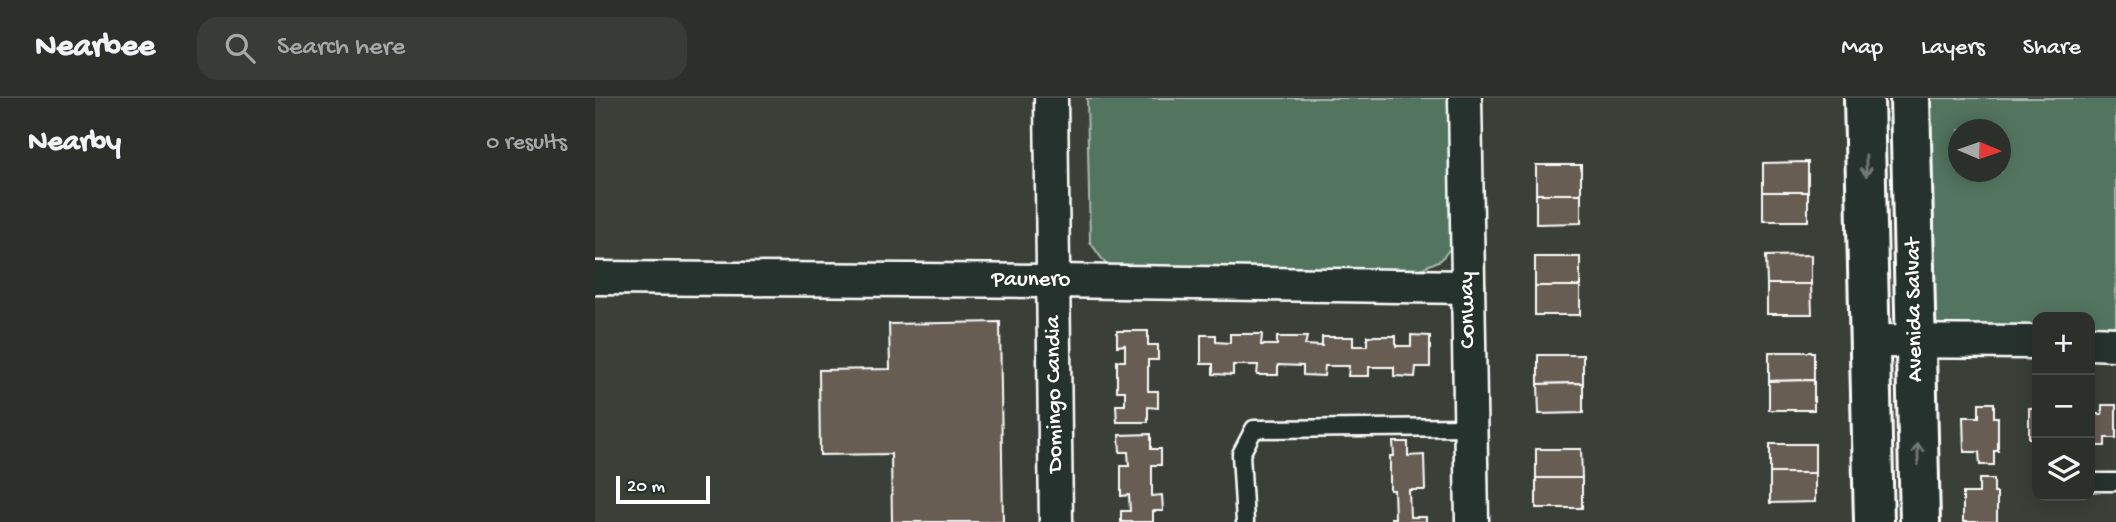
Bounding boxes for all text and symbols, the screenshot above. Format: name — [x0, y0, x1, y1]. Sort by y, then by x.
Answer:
search box — [197, 17, 687, 80]
text: Nearbee — [35, 29, 155, 67]
icon: search — [221, 29, 259, 67]
text: Search here — [277, 33, 405, 64]
text: Map — [1841, 34, 1883, 63]
text: Layers — [1921, 34, 1985, 63]
text: Share — [2023, 34, 2081, 63]
north arrow — [1948, 119, 2011, 182]
text: Nearby — [28, 126, 121, 161]
text: 0 results — [486, 130, 567, 157]
one-way arrow — [1859, 154, 1873, 177]
street label: Avenida Salvat — [1900, 236, 1930, 382]
street label: Paunero — [990, 267, 1071, 294]
street label: Conway — [1454, 271, 1482, 349]
map controls — [2032, 312, 2095, 501]
button: + — [2032, 312, 2095, 375]
street label: Domingo Candia — [1040, 314, 1070, 475]
button: − — [2032, 375, 2095, 438]
button: layers — [2032, 438, 2095, 501]
one-way arrow — [1912, 443, 1925, 466]
scale bar — [616, 473, 711, 505]
text: 20 m — [627, 476, 665, 499]

